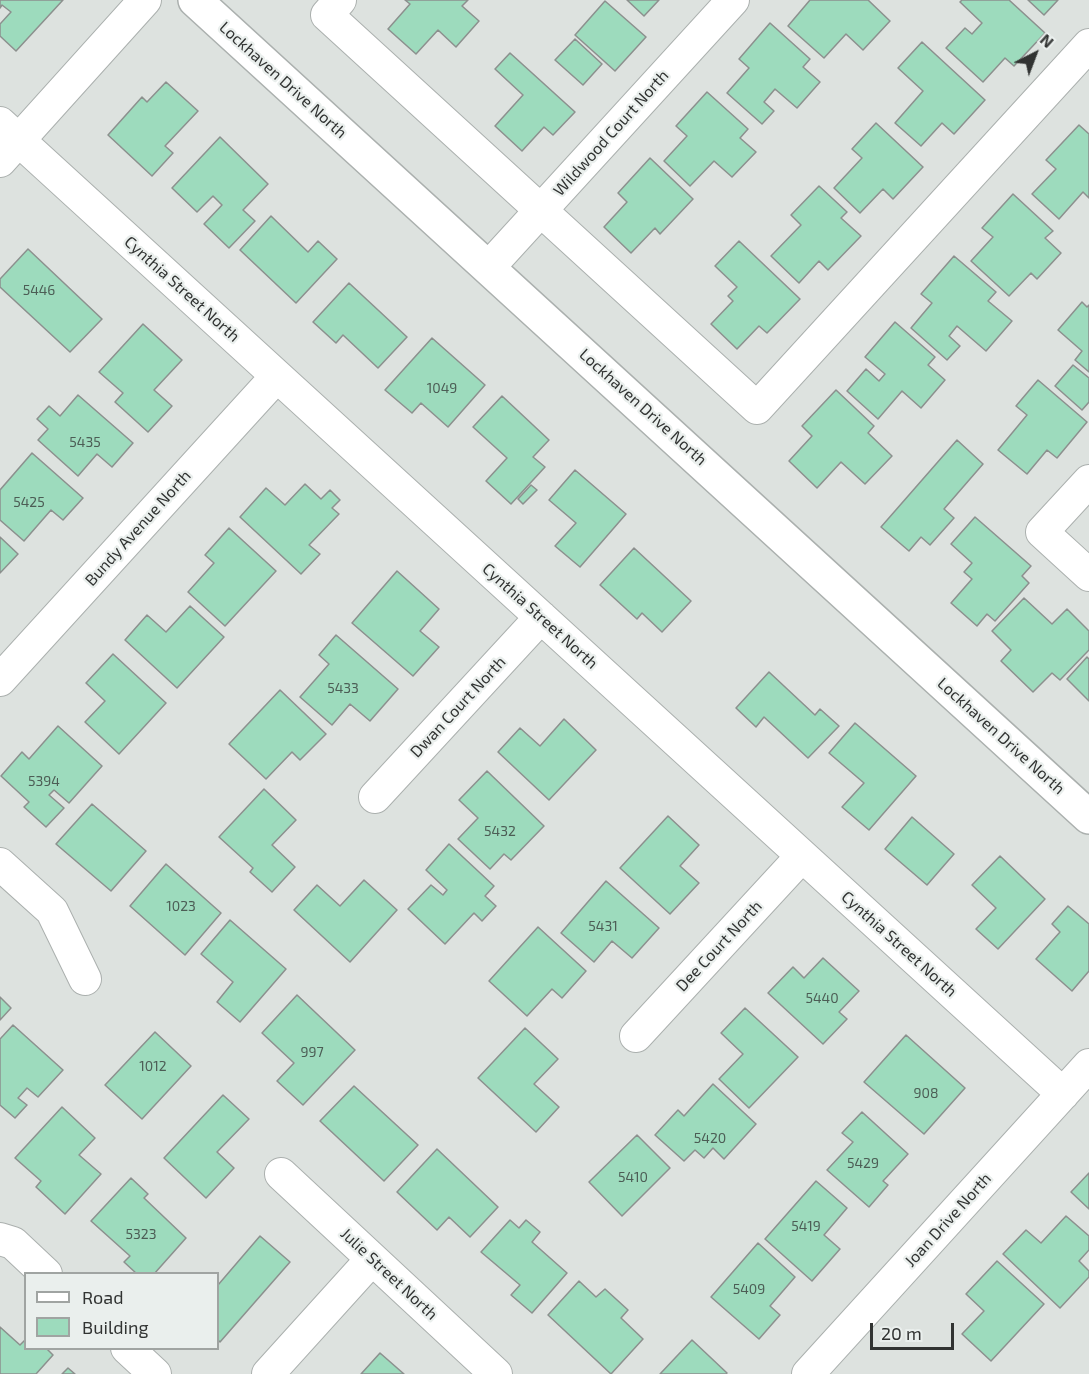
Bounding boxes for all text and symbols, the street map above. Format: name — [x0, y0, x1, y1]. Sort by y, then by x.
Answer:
street label: Lockhaven Drive North — [215, 18, 351, 142]
north arrow — [1005, 24, 1065, 84]
text: N — [1037, 29, 1058, 51]
street label: Wildwood Court North — [549, 66, 673, 200]
street label: Cynthia Street North — [120, 232, 244, 346]
house number: 5446 — [23, 282, 55, 298]
street label: Lockhaven Drive North — [575, 345, 711, 469]
house number: 1049 — [427, 380, 457, 396]
house number: 5435 — [69, 434, 101, 450]
street label: Bundy Avenue North — [81, 466, 195, 590]
house number: 5425 — [13, 494, 45, 510]
street label: Cynthia Street North — [478, 559, 602, 673]
street label: Dwan Court North — [406, 653, 510, 761]
street label: Lockhaven Drive North — [933, 674, 1069, 798]
house number: 5433 — [327, 680, 359, 696]
house number: 5394 — [28, 773, 60, 789]
house number: 5432 — [484, 823, 516, 839]
street label: Cynthia Street North — [837, 887, 961, 1001]
street label: Dee Court North — [672, 897, 766, 995]
house number: 1023 — [166, 898, 196, 914]
house number: 5431 — [588, 918, 618, 934]
house number: 5440 — [805, 990, 839, 1006]
house number: 997 — [300, 1044, 324, 1060]
house number: 1012 — [139, 1058, 167, 1074]
house number: 908 — [914, 1085, 938, 1101]
house number: 5420 — [694, 1130, 726, 1146]
house number: 5429 — [847, 1155, 879, 1171]
house number: 5410 — [618, 1169, 648, 1185]
street label: Joan Drive North — [901, 1169, 995, 1271]
house number: 5419 — [791, 1218, 821, 1234]
street label: Julie Street North — [337, 1224, 441, 1324]
house number: 5323 — [126, 1226, 156, 1242]
legend — [24, 1272, 219, 1350]
house number: 5409 — [733, 1281, 765, 1297]
text: Road — [82, 1286, 123, 1308]
scale bar — [873, 1311, 957, 1349]
text: Building — [82, 1316, 149, 1338]
text: 20 m — [881, 1322, 922, 1344]

